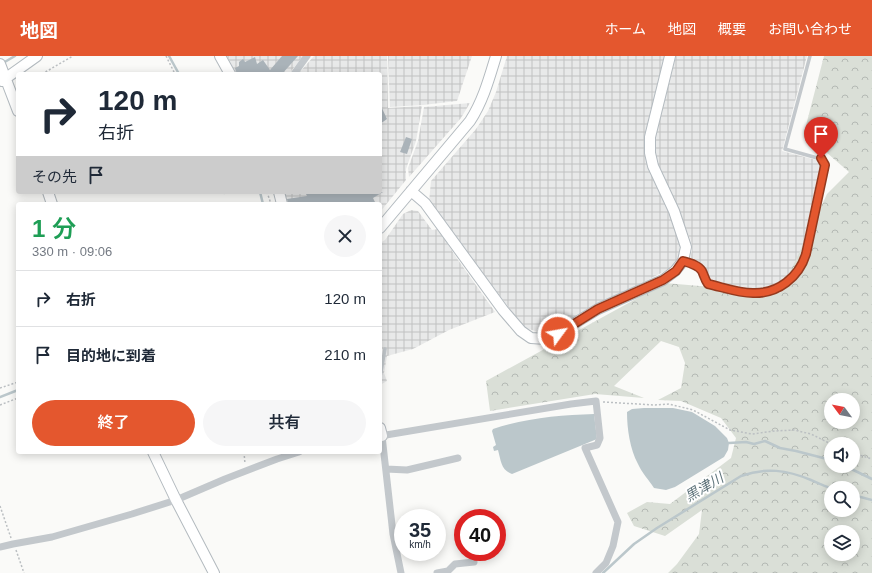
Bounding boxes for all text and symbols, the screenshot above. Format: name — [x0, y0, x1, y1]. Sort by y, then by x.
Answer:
text: 地図 — [20, 20, 58, 41]
text: ホーム — [604, 21, 646, 37]
text: 地図 — [668, 21, 696, 37]
text: 概要 — [718, 21, 746, 37]
text: お問い合わせ — [768, 21, 852, 37]
text: 120 m — [98, 85, 177, 116]
icon: right — [32, 88, 84, 140]
pin — [804, 117, 838, 158]
text: 右折 — [98, 123, 134, 143]
icon: arrive — [810, 123, 832, 145]
icon: arrive — [85, 164, 107, 186]
text: その先 — [32, 168, 77, 185]
text: 1 分 — [32, 215, 76, 242]
button: close — [324, 215, 366, 257]
text: 330 m · 09:06 — [32, 244, 112, 259]
icon: right — [32, 288, 54, 310]
text: 120 m — [324, 290, 366, 307]
text: 右折 — [66, 291, 96, 308]
position arrow — [537, 313, 579, 355]
icon: arrive — [32, 344, 54, 366]
text: 210 m — [324, 346, 366, 363]
text: 目的地に到着 — [66, 347, 156, 364]
north arrow — [824, 393, 860, 429]
map controls — [824, 393, 860, 561]
button: 終了 — [32, 400, 195, 446]
button: 共有 — [203, 400, 366, 446]
button: sound — [824, 437, 860, 473]
water label: 黒津川 — [682, 468, 728, 505]
button: search — [824, 481, 860, 517]
speed limit sign: 40 — [454, 509, 506, 561]
text: 35 — [409, 519, 431, 541]
button: layers — [824, 525, 860, 561]
text: km/h — [409, 539, 431, 550]

